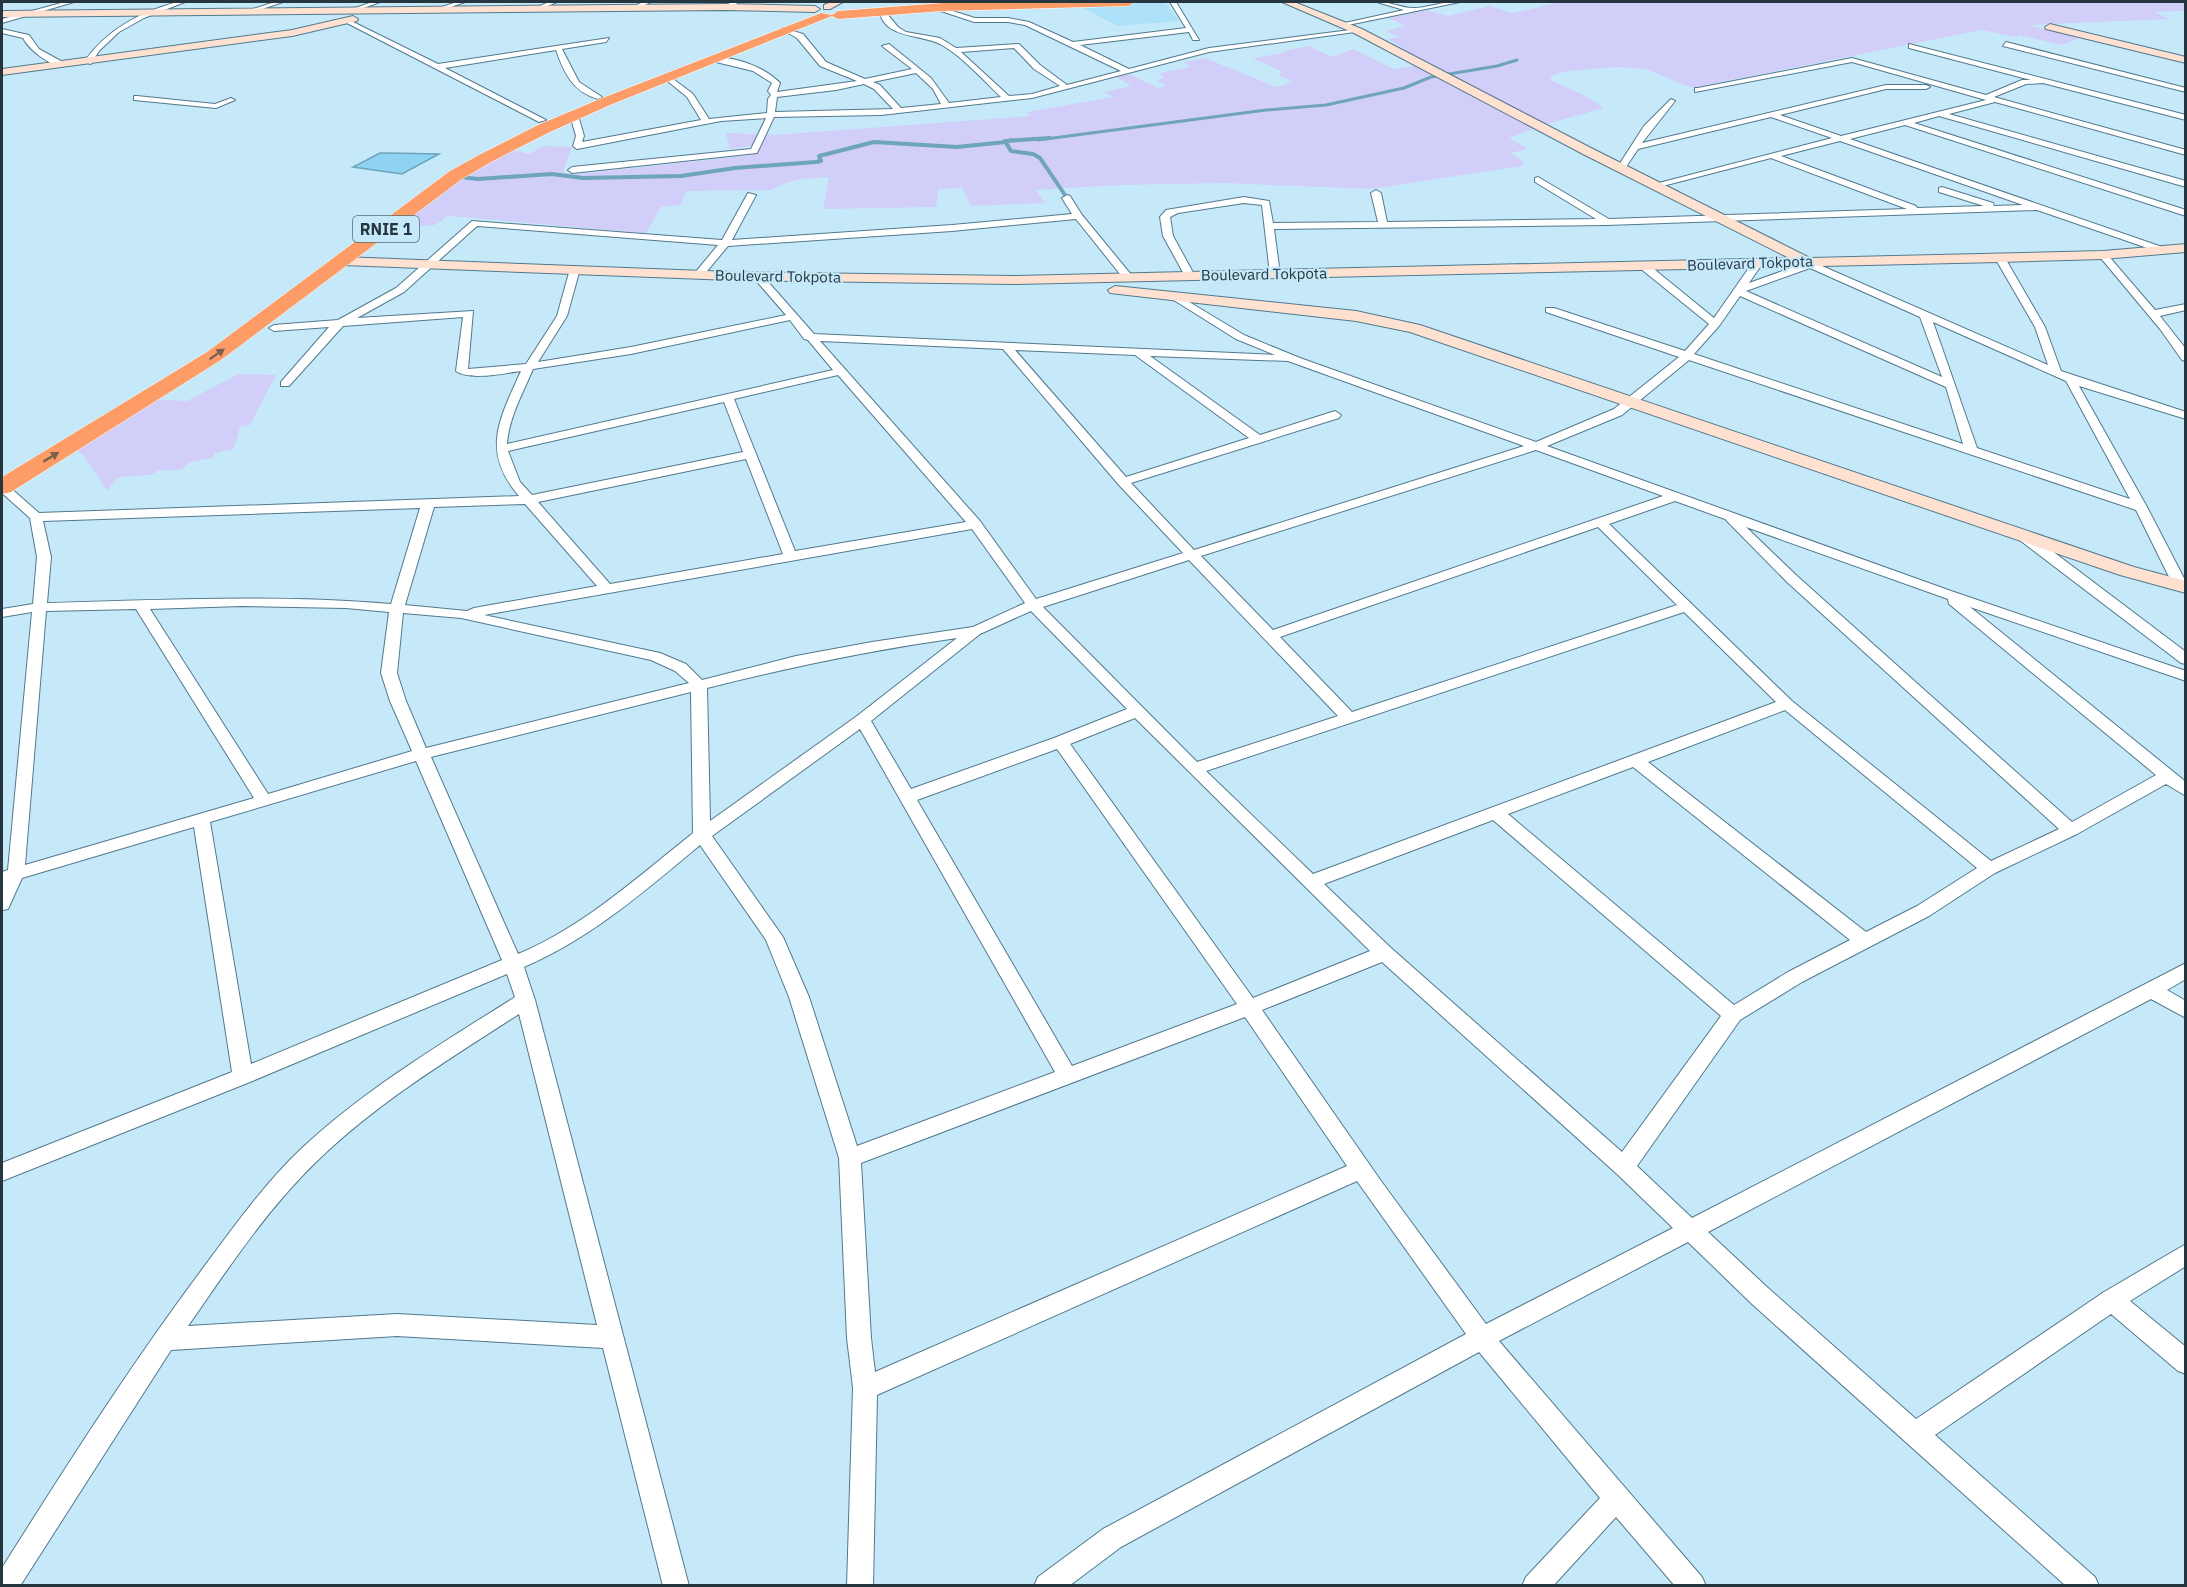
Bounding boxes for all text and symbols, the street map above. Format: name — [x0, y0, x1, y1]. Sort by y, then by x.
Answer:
road number: RNIE 1 — [353, 216, 419, 242]
street label: Boulevard Tokpota — [1687, 251, 1813, 275]
street label: Boulevard Tokpota — [1201, 263, 1327, 285]
street label: Boulevard Tokpota — [715, 265, 841, 287]
one-way arrow — [209, 348, 225, 360]
one-way arrow — [43, 451, 59, 462]

